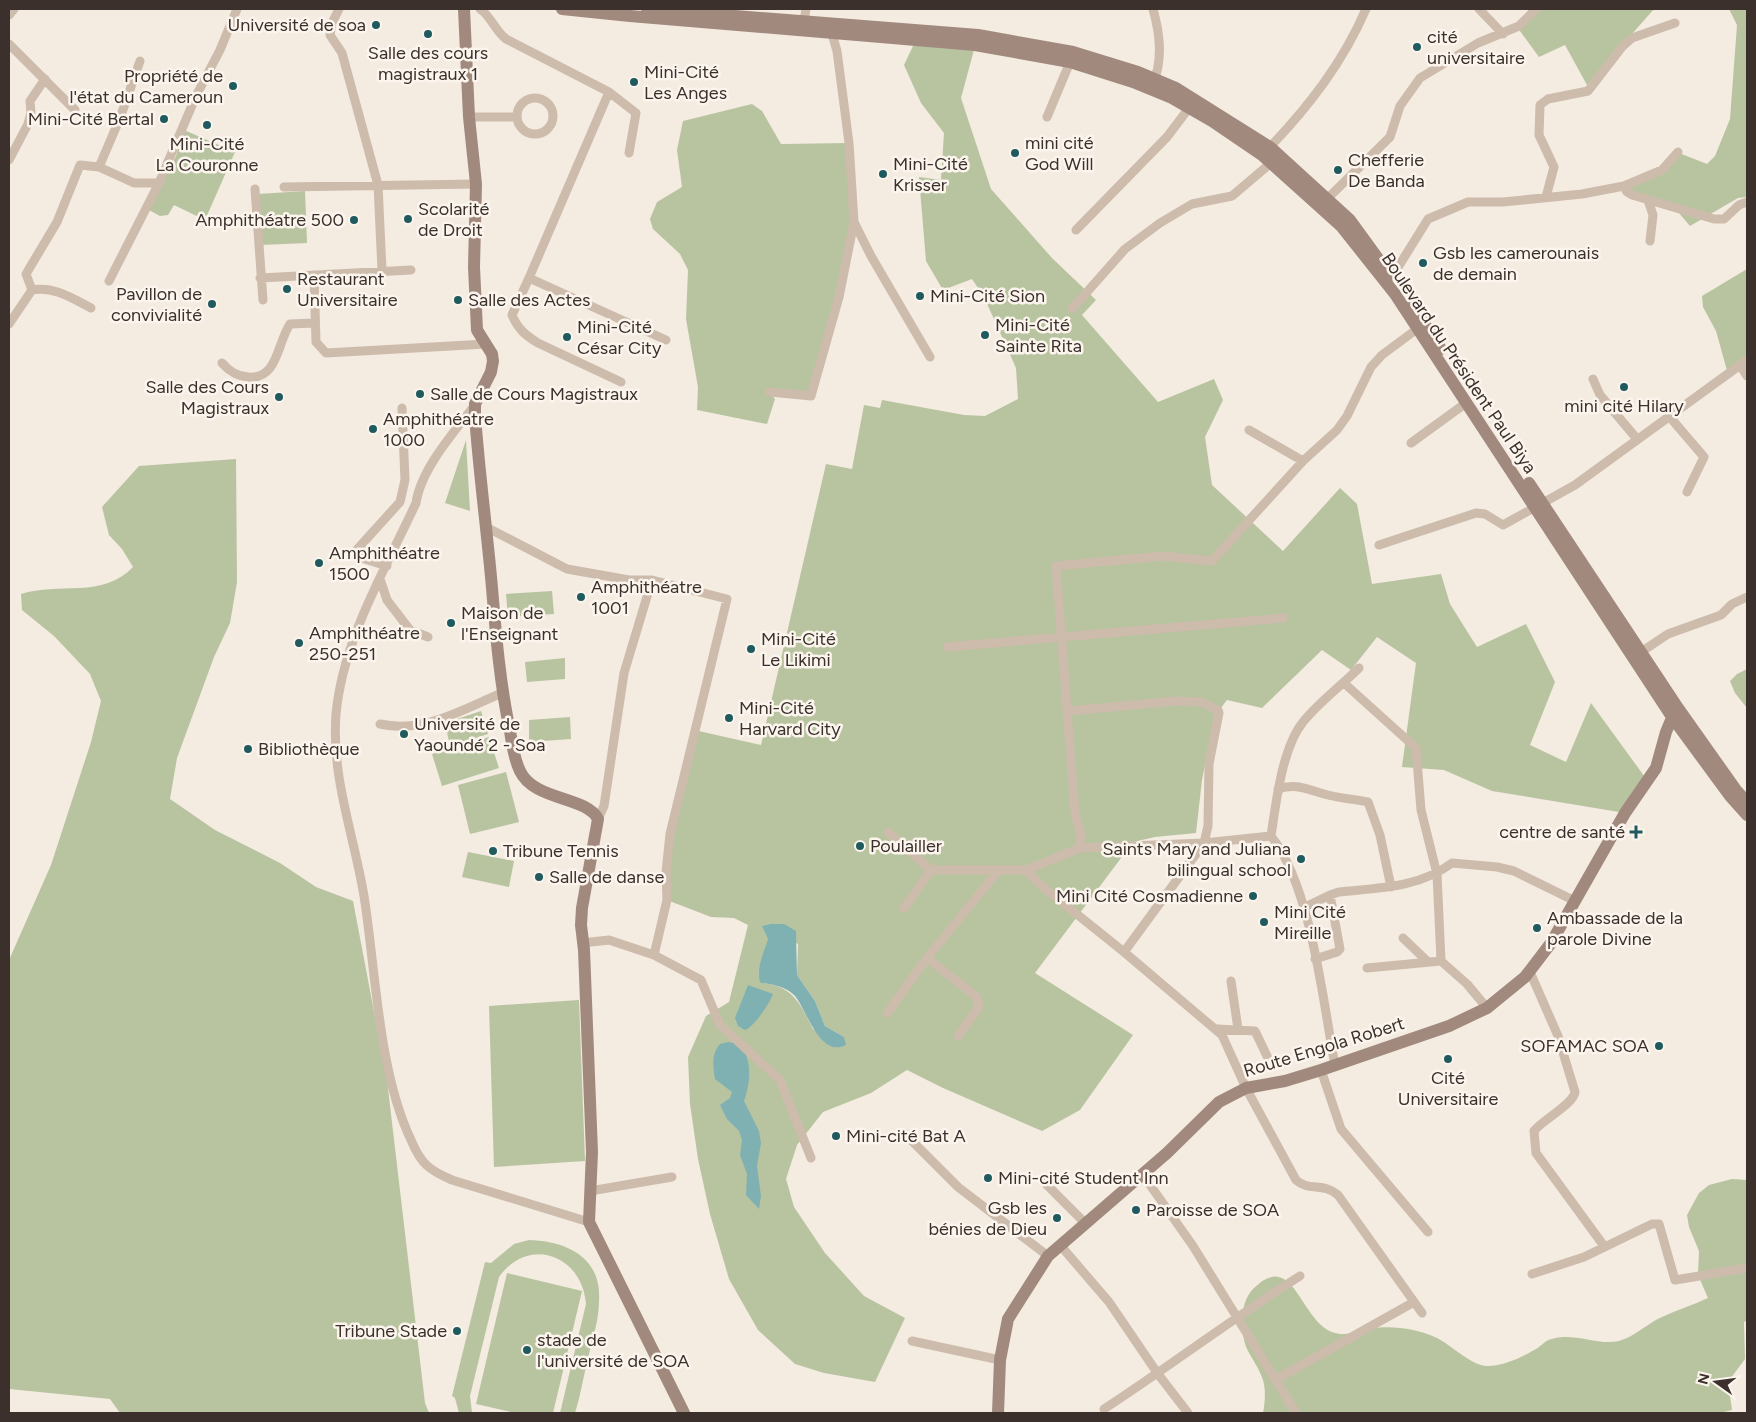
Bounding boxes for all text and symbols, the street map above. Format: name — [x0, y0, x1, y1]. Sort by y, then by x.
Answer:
place label: Université de soa — [228, 14, 366, 36]
marker: Université de soa — [370, 19, 382, 31]
place label: cité universitaire — [1427, 26, 1525, 69]
marker: Salle des cours magistraux 1 — [422, 28, 434, 40]
marker: cité universitaire — [1411, 41, 1423, 53]
place label: Salle des cours magistraux 1 — [368, 42, 488, 85]
place label: Mini-Cité Les Anges — [644, 61, 727, 104]
place label: Propriété de l'état du Cameroun — [69, 65, 223, 108]
marker: Mini-Cité Les Anges — [628, 76, 640, 88]
marker: Propriété de l'état du Cameroun — [227, 80, 239, 92]
place label: Mini-Cité Bertal — [28, 108, 154, 130]
marker: Mini-Cité Bertal — [158, 113, 170, 125]
marker: Mini-Cité La Couronne — [201, 119, 213, 131]
place label: mini cité God Will — [1025, 132, 1094, 175]
place label: Mini-Cité La Couronne — [156, 133, 259, 176]
marker: mini cité God Will — [1009, 147, 1021, 159]
place label: Chefferie De Banda — [1348, 149, 1425, 192]
place label: Mini-Cité Krisser — [893, 153, 968, 196]
marker: Chefferie De Banda — [1332, 164, 1344, 176]
marker: Mini-Cité Krisser — [877, 168, 889, 180]
place label: Scolarité de Droit — [418, 198, 489, 241]
place label: Amphithéatre 500 — [195, 209, 344, 231]
marker: Scolarité de Droit — [402, 213, 414, 225]
marker: Amphithéatre 500 — [348, 214, 360, 226]
place label: Gsb les camerounais de demain — [1433, 242, 1599, 285]
street label: Boulevard du Président Paul Biya — [1377, 248, 1541, 478]
marker: Gsb les camerounais de demain — [1417, 257, 1429, 269]
place label: Restaurant Universitaire — [297, 268, 398, 311]
place label: Pavillon de convivialité — [111, 283, 202, 326]
marker: Restaurant Universitaire — [281, 283, 293, 295]
place label: Mini-Cité Sion — [930, 285, 1045, 307]
place label: Salle des Actes — [468, 289, 590, 311]
marker: Mini-Cité Sion — [914, 290, 926, 302]
marker: Salle des Actes — [452, 294, 464, 306]
marker: Pavillon de convivialité — [206, 298, 218, 310]
place label: Mini-Cité Sainte Rita — [995, 314, 1082, 357]
place label: Mini-Cité César City — [577, 316, 662, 359]
marker: Mini-Cité Sainte Rita — [979, 329, 991, 341]
marker: Mini-Cité César City — [561, 331, 573, 343]
place label: Salle des Cours Magistraux — [145, 376, 269, 419]
marker: mini cité Hilary — [1618, 381, 1630, 393]
place label: Salle de Cours Magistraux — [430, 383, 638, 405]
marker: Salle de Cours Magistraux — [414, 388, 426, 400]
marker: Salle des Cours Magistraux — [273, 391, 285, 403]
place label: mini cité Hilary — [1564, 395, 1684, 417]
place label: Amphithéatre 1000 — [383, 408, 494, 451]
marker: Amphithéatre 1000 — [367, 423, 379, 435]
place label: Amphithéatre 1500 — [329, 542, 440, 585]
marker: Amphithéatre 1500 — [313, 557, 325, 569]
place label: Amphithéatre 1001 — [591, 576, 702, 619]
marker: Amphithéatre 1001 — [575, 591, 587, 603]
place label: Maison de l'Enseignant — [461, 602, 558, 645]
marker: Maison de l'Enseignant — [445, 617, 457, 629]
place label: Amphithéatre 250-251 — [309, 622, 420, 665]
place label: Mini-Cité Le Likimi — [761, 628, 836, 671]
marker: Amphithéatre 250-251 — [293, 637, 305, 649]
marker: Mini-Cité Le Likimi — [745, 643, 757, 655]
place label: Mini-Cité Harvard City — [739, 697, 841, 740]
marker: Mini-Cité Harvard City — [723, 712, 735, 724]
place label: Université de Yaoundé 2 - Soa — [414, 713, 545, 756]
marker: Université de Yaoundé 2 - Soa — [398, 728, 410, 740]
place label: Bibliothèque — [258, 738, 359, 760]
marker: Bibliothèque — [242, 743, 254, 755]
place label: centre de santé — [1499, 821, 1625, 843]
marker: centre de santé — [1629, 825, 1643, 839]
place label: Poulailler — [870, 835, 942, 857]
place label: Saints Mary and Juliana bilingual school — [1102, 838, 1291, 881]
place label: Tribune Tennis — [503, 840, 619, 862]
marker: Poulailler — [854, 840, 866, 852]
marker: Tribune Tennis — [487, 845, 499, 857]
marker: Saints Mary and Juliana bilingual school — [1295, 853, 1307, 865]
place label: Salle de danse — [549, 866, 664, 888]
marker: Salle de danse — [533, 871, 545, 883]
place label: Mini Cité Cosmadienne — [1056, 885, 1243, 907]
marker: Mini Cité Cosmadienne — [1247, 890, 1259, 902]
place label: Mini Cité Mireille — [1274, 901, 1346, 944]
place label: Ambassade de la parole Divine — [1547, 907, 1683, 950]
marker: Mini Cité Mireille — [1258, 916, 1270, 928]
marker: Ambassade de la parole Divine — [1531, 922, 1543, 934]
street label: Route Engola Robert — [1241, 1012, 1407, 1082]
place label: SOFAMAC SOA — [1520, 1035, 1649, 1057]
marker: SOFAMAC SOA — [1653, 1040, 1665, 1052]
marker: Cité Universitaire — [1442, 1053, 1454, 1065]
place label: Cité Universitaire — [1398, 1067, 1498, 1110]
place label: Mini-cité Bat A — [846, 1125, 966, 1147]
marker: Mini-cité Bat A — [830, 1130, 842, 1142]
place label: Mini-cité Student Inn — [998, 1167, 1169, 1189]
marker: Mini-cité Student Inn — [982, 1172, 994, 1184]
place label: Gsb les bénies de Dieu — [928, 1197, 1047, 1240]
place label: Paroisse de SOA — [1146, 1199, 1279, 1221]
marker: Paroisse de SOA — [1130, 1204, 1142, 1216]
marker: Gsb les bénies de Dieu — [1051, 1212, 1063, 1224]
place label: Tribune Stade — [335, 1320, 447, 1342]
marker: Tribune Stade — [451, 1325, 463, 1337]
place label: stade de l'université de SOA — [537, 1329, 690, 1372]
marker: stade de l'université de SOA — [521, 1344, 533, 1356]
north arrow — [1691, 1357, 1741, 1407]
text: N — [1694, 1372, 1713, 1386]

